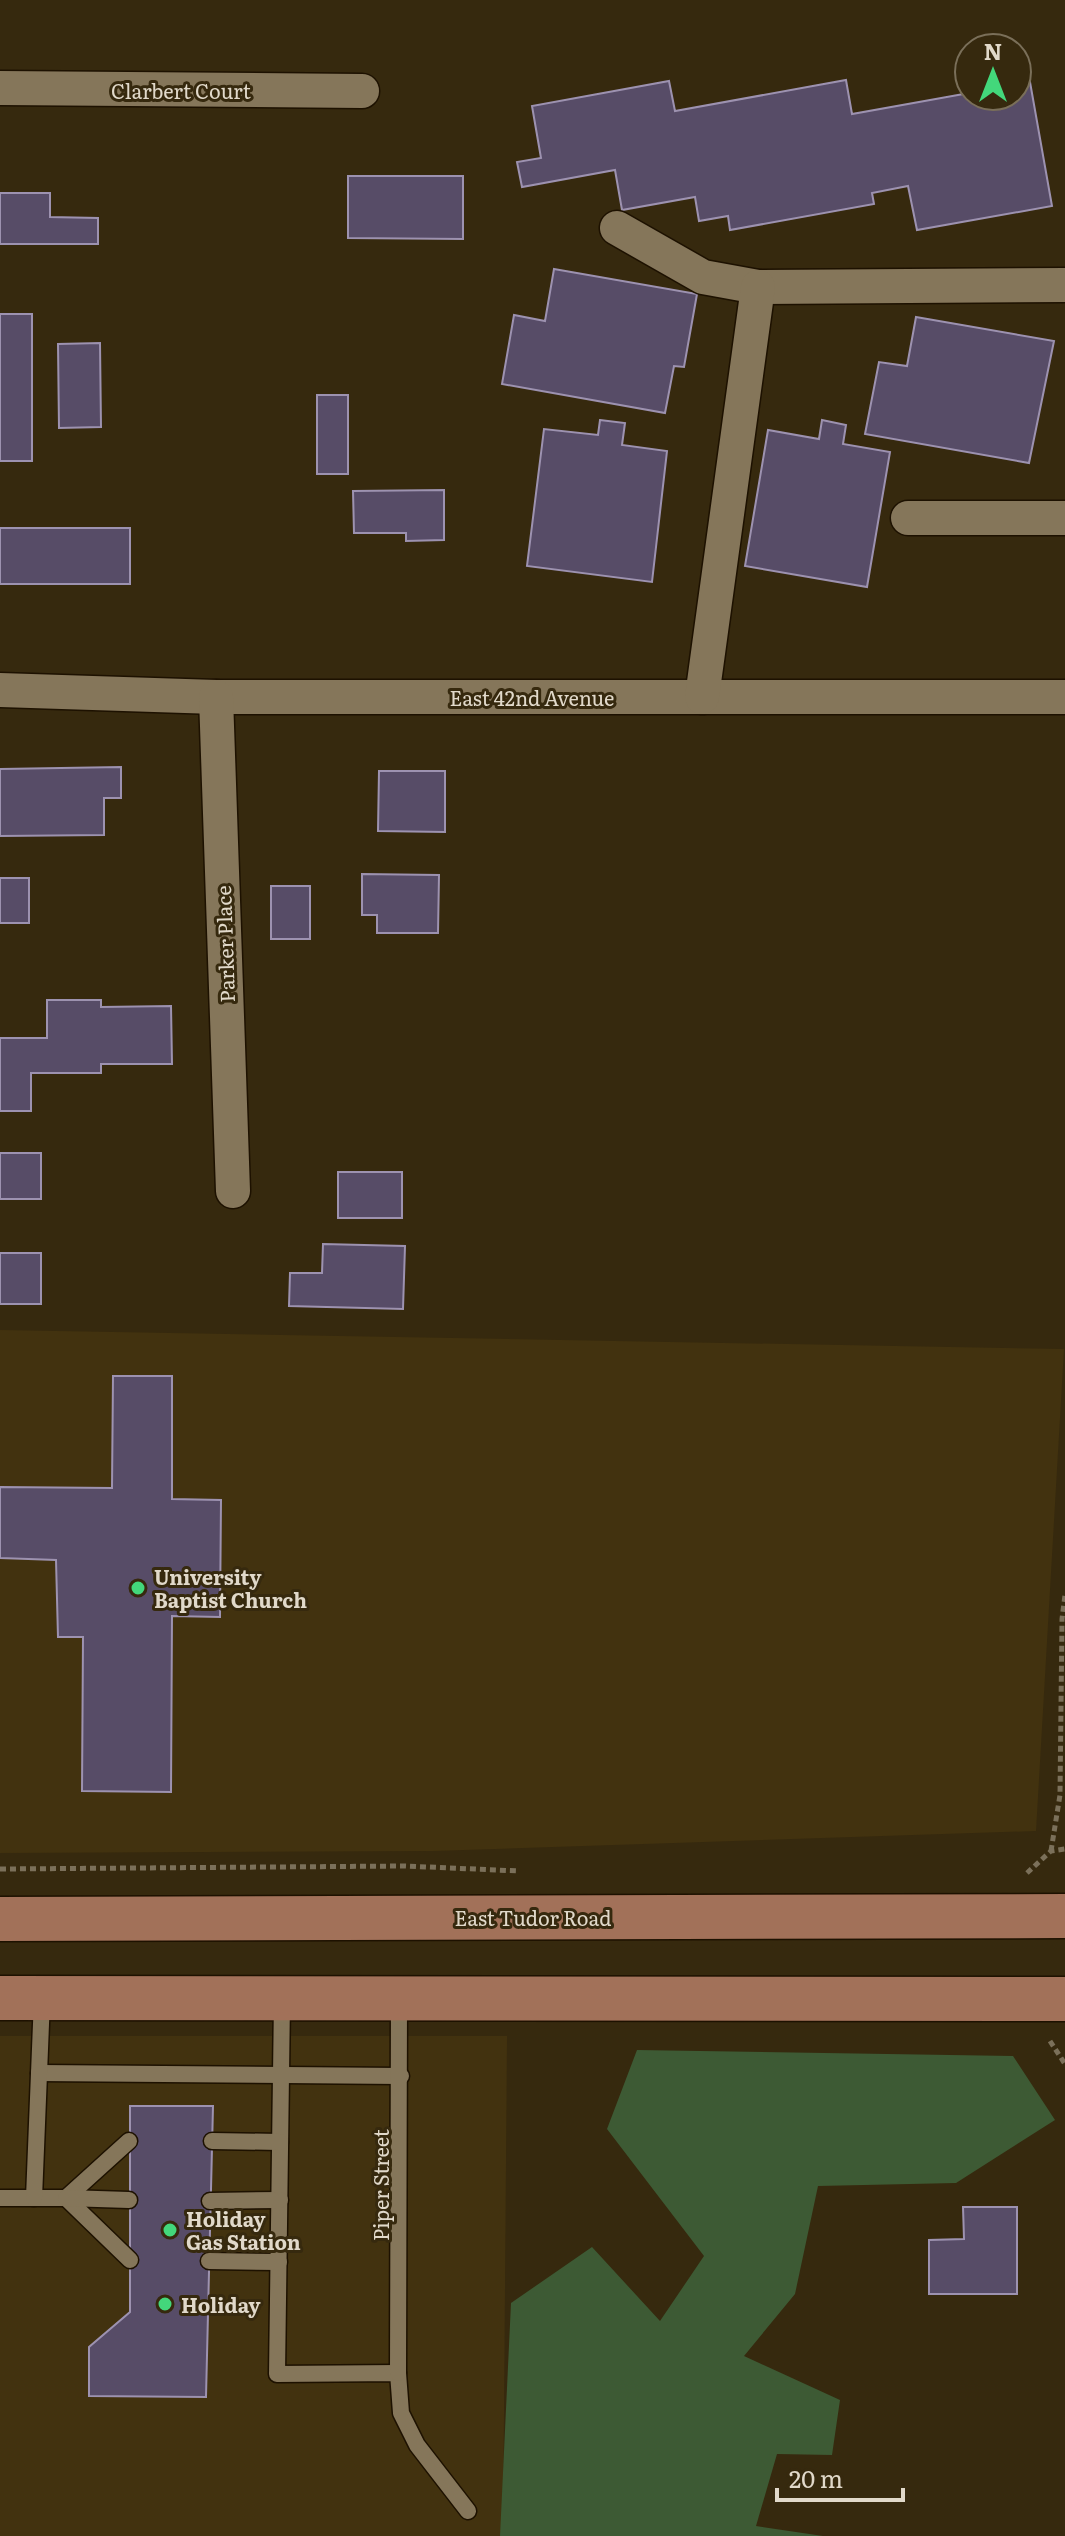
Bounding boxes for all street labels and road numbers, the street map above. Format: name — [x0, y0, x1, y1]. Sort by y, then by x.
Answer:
street label: Clarbert Court — [111, 75, 251, 105]
street label: East 42nd Avenue — [450, 682, 614, 712]
street label: Parker Place — [207, 885, 241, 1003]
street label: East Tudor Road — [455, 1902, 611, 1932]
street label: Piper Street — [365, 2129, 395, 2241]

